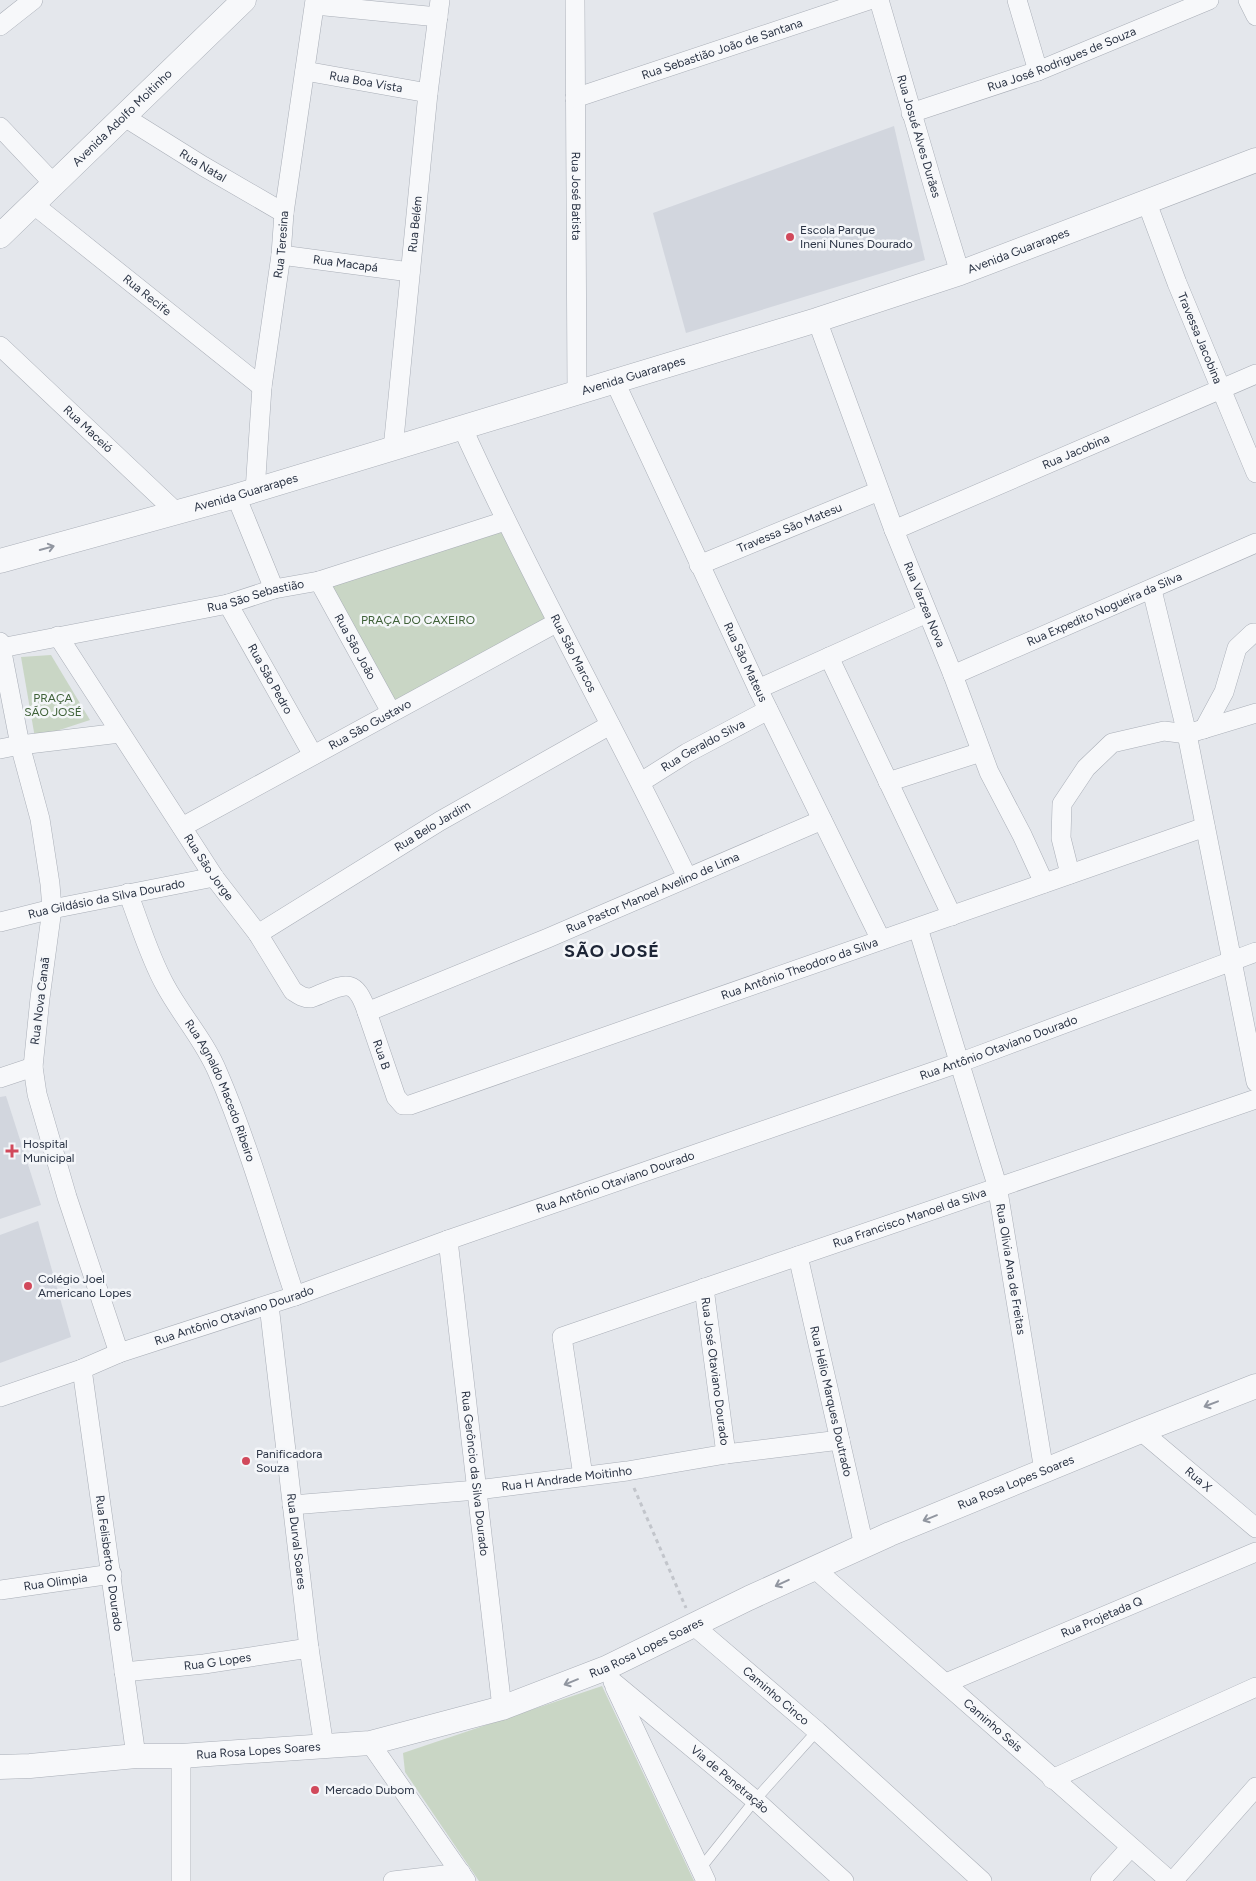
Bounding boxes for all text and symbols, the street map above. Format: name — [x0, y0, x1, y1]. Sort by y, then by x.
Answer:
street label: Rua Sebastião João de Santana — [640, 16, 804, 82]
street label: Rua José Rodrigues de Souza — [985, 24, 1138, 94]
street label: Avenida Adolfo Moitinho — [70, 67, 175, 169]
street label: Rua Boa Vista — [328, 69, 404, 95]
street label: Rua Josué Alves Durães — [894, 73, 944, 200]
street label: Rua Natal — [177, 146, 229, 185]
street label: Rua José Batista — [569, 152, 583, 240]
street label: Rua Belém — [405, 195, 425, 253]
street label: Rua Teresina — [271, 210, 291, 279]
place label: Escola Parque Ineni Nunes Dourado — [800, 223, 913, 251]
street label: Avenida Guararapes — [966, 225, 1072, 276]
marker: Escola Parque Ineni Nunes Dourado — [784, 231, 796, 243]
street label: Rua Macapá — [312, 252, 379, 275]
street label: Rua Recife — [120, 272, 174, 319]
street label: Travessa Jacobina — [1175, 290, 1225, 386]
street label: Avenida Guararapes — [580, 353, 687, 398]
street label: Rua Maceió — [61, 403, 116, 456]
street label: Rua Jacobina — [1040, 431, 1112, 472]
street label: Avenida Guararapes — [192, 471, 300, 514]
street label: Travessa São Matesu — [735, 500, 844, 556]
one-way arrow — [39, 543, 55, 552]
street label: Rua Varzea Nova — [901, 560, 948, 649]
street label: Rua Expedito Nogueira da Silva — [1025, 569, 1184, 649]
street label: Rua São Sebastião — [206, 577, 305, 615]
street label: Rua São João — [331, 611, 379, 682]
street label: Rua São Marcos — [548, 612, 600, 695]
park label: PRAÇA DO CAXEIRO — [361, 613, 475, 627]
street label: Rua São Mateus — [721, 620, 770, 705]
street label: Rua São Pedro — [245, 641, 295, 716]
park label: PRAÇA SÃO JOSÉ — [24, 691, 82, 719]
street label: Rua São Gustavo — [326, 696, 414, 753]
street label: Rua Geraldo Silva — [658, 717, 747, 775]
street label: Rua Belo Jardim — [392, 798, 473, 855]
street label: Rua São Jorge — [181, 831, 237, 904]
street label: Rua Pastor Manoel Avelino de Lima — [564, 849, 741, 936]
street label: Rua Gildásio da Silva Dourado — [27, 876, 186, 922]
street label: Rua Antônio Theodoro da Silva — [719, 935, 880, 1003]
district label: SÃO JOSÉ — [564, 940, 660, 962]
street label: Rua Nova Canaã — [28, 956, 52, 1046]
street label: Rua Antônio Otaviano Dourado — [918, 1012, 1079, 1083]
street label: Rua Agnaldo Macedo Ribeiro — [182, 1017, 258, 1164]
street label: Rua B — [370, 1038, 393, 1071]
place label: Hospital Municipal — [23, 1137, 74, 1165]
marker: Hospital Municipal — [5, 1144, 19, 1158]
street label: Rua Antônio Otaviano Dourado — [534, 1148, 696, 1216]
street label: Rua Francisco Manoel da Silva — [831, 1185, 988, 1251]
street label: Rua Olivia Ana de Freitas — [993, 1202, 1029, 1336]
place label: Colégio Joel Americano Lopes — [38, 1272, 132, 1300]
marker: Colégio Joel Americano Lopes — [22, 1280, 34, 1292]
street label: Rua Antônio Otaviano Dourado — [153, 1283, 316, 1348]
street label: Rua José Otaviano Dourado — [698, 1296, 732, 1446]
street label: Rua Hélio Marques Doutrado — [807, 1325, 855, 1478]
street label: Rua Gerôncio da Silva Dourado — [458, 1390, 491, 1557]
one-way arrow — [1203, 1400, 1219, 1409]
place label: Panificadora Souza — [256, 1447, 322, 1475]
street label: Rua Rosa Lopes Soares — [956, 1452, 1077, 1512]
marker: Panificadora Souza — [240, 1455, 252, 1467]
street label: Rua H Andrade Moitinho — [501, 1463, 633, 1494]
street label: Rua X — [1182, 1464, 1215, 1495]
street label: Rua Durval Soares — [284, 1492, 309, 1591]
street label: Rua Felisberto C Dourado — [93, 1494, 126, 1632]
one-way arrow — [923, 1513, 938, 1523]
street label: Rua Olimpia — [23, 1571, 88, 1594]
one-way arrow — [775, 1579, 790, 1589]
street label: Rua Projetada Q — [1059, 1594, 1145, 1641]
street label: Rua Rosa Lopes Soares — [587, 1614, 706, 1681]
street label: Rua G Lopes — [183, 1650, 252, 1673]
street label: Caminho Cinco — [740, 1664, 812, 1728]
one-way arrow — [564, 1677, 579, 1687]
street label: Caminho Seis — [961, 1696, 1025, 1755]
street label: Rua Rosa Lopes Soares — [196, 1739, 321, 1762]
street label: Via de Penetração — [688, 1743, 772, 1816]
place label: Mercado Dubom — [325, 1783, 415, 1797]
marker: Mercado Dubom — [309, 1784, 321, 1796]

